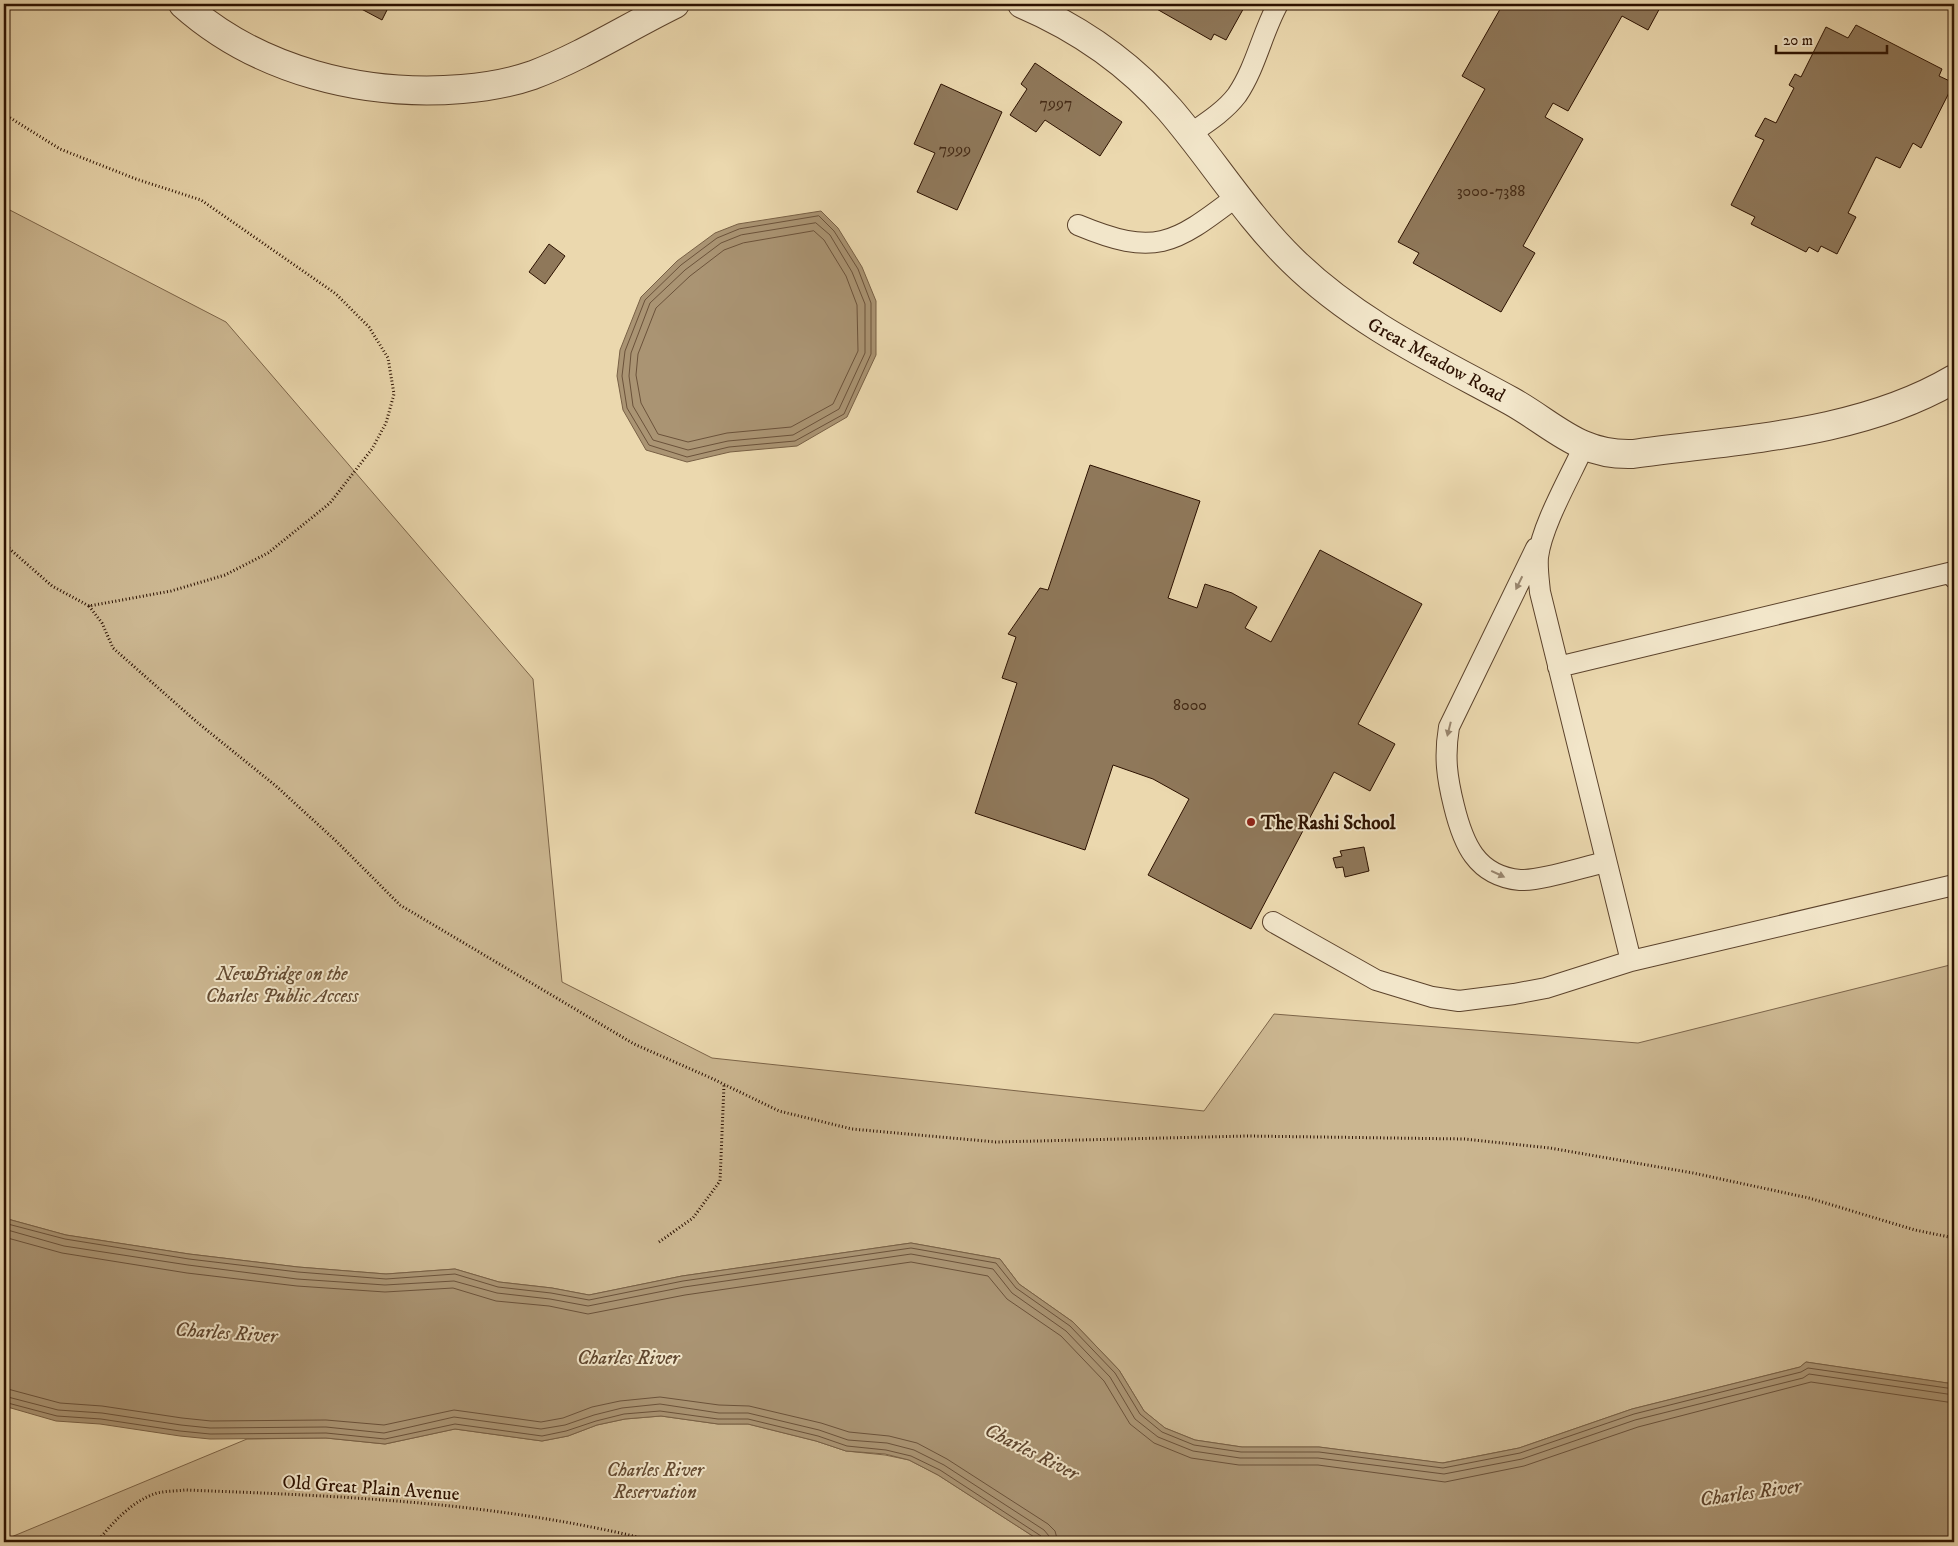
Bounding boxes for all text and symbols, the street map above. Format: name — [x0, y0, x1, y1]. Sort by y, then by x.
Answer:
scale bar — [1776, 22, 1887, 54]
text: 20 m — [1783, 31, 1813, 50]
house number: 7997 — [1040, 93, 1072, 113]
house number: 7999 — [939, 139, 971, 159]
house number: 3000-7388 — [1457, 181, 1525, 201]
street label: Great Meadow Road — [1363, 313, 1510, 408]
one-way arrow — [1515, 576, 1523, 590]
house number: 8000 — [1173, 695, 1207, 715]
one-way arrow — [1445, 722, 1453, 737]
place label: The Rashi School — [1260, 812, 1396, 835]
marker: The Rashi School — [1245, 816, 1257, 828]
one-way arrow — [1491, 870, 1505, 878]
park label: NewBridge on the Charles Public Access — [206, 963, 360, 1008]
water label: Charles River — [174, 1317, 280, 1350]
water label: Charles River — [577, 1346, 681, 1371]
water label: Charles River — [980, 1418, 1084, 1488]
park label: Charles River Reservation — [606, 1459, 706, 1504]
street label: Old Great Plain Avenue — [282, 1471, 460, 1506]
water label: Charles River — [1698, 1474, 1804, 1513]

